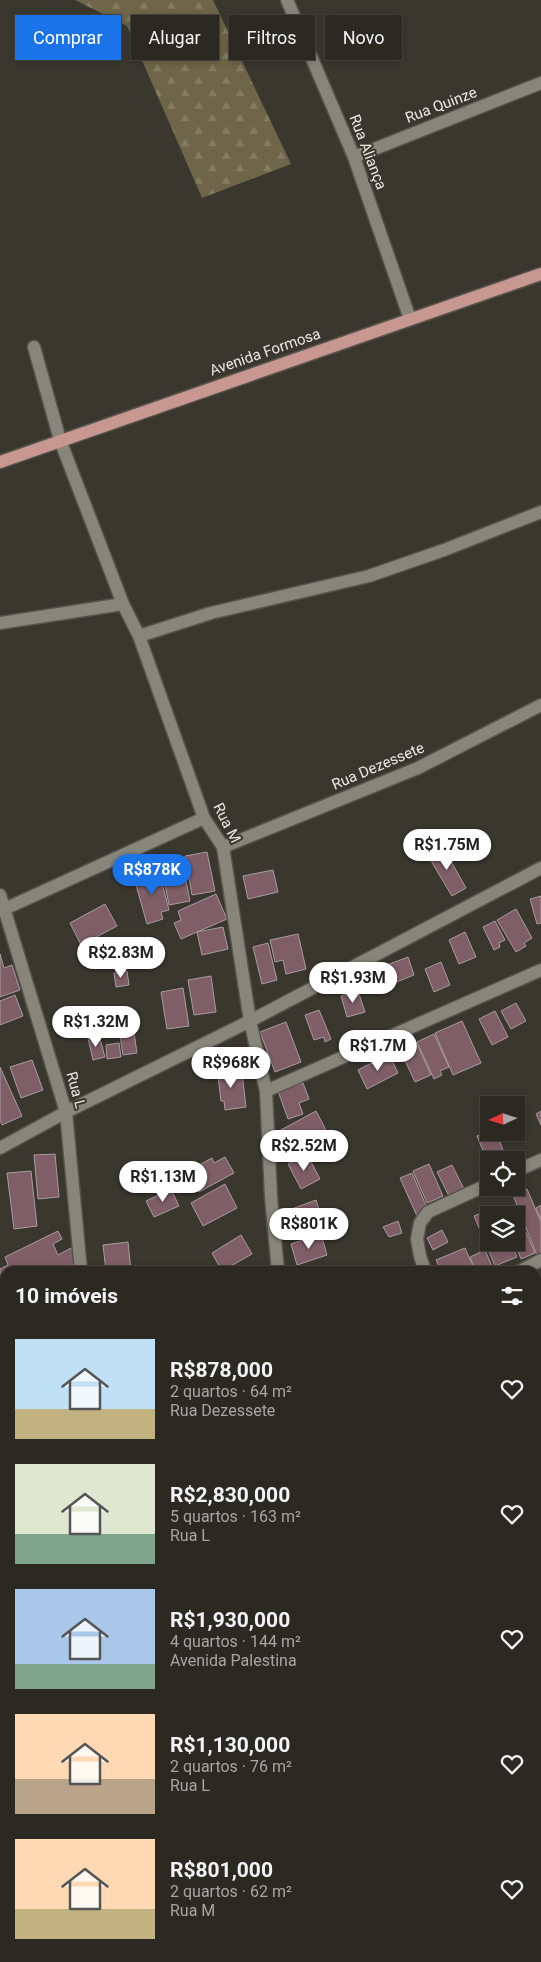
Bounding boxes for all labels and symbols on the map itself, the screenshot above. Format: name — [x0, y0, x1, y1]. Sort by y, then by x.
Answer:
street label: Rua Quinze — [403, 83, 479, 127]
street label: Rua Aliança — [345, 112, 391, 192]
street label: Avenida Formosa — [207, 325, 323, 379]
street label: Rua Dezessete — [329, 738, 427, 794]
street label: Rua M — [209, 800, 245, 846]
pin: R$1.75M — [401, 828, 493, 871]
pin: R$878K — [111, 854, 193, 896]
pin: R$2.83M — [75, 936, 167, 979]
pin: R$1.93M — [307, 962, 399, 1004]
pin: R$1.32M — [50, 1006, 142, 1048]
pin: R$1.7M — [337, 1030, 419, 1072]
pin: R$968K — [190, 1046, 272, 1089]
street label: Rua L — [62, 1070, 90, 1110]
north arrow — [480, 1096, 525, 1141]
pin: R$2.52M — [258, 1130, 350, 1172]
pin: R$1.13M — [117, 1160, 209, 1203]
pin: R$801K — [268, 1208, 350, 1250]

